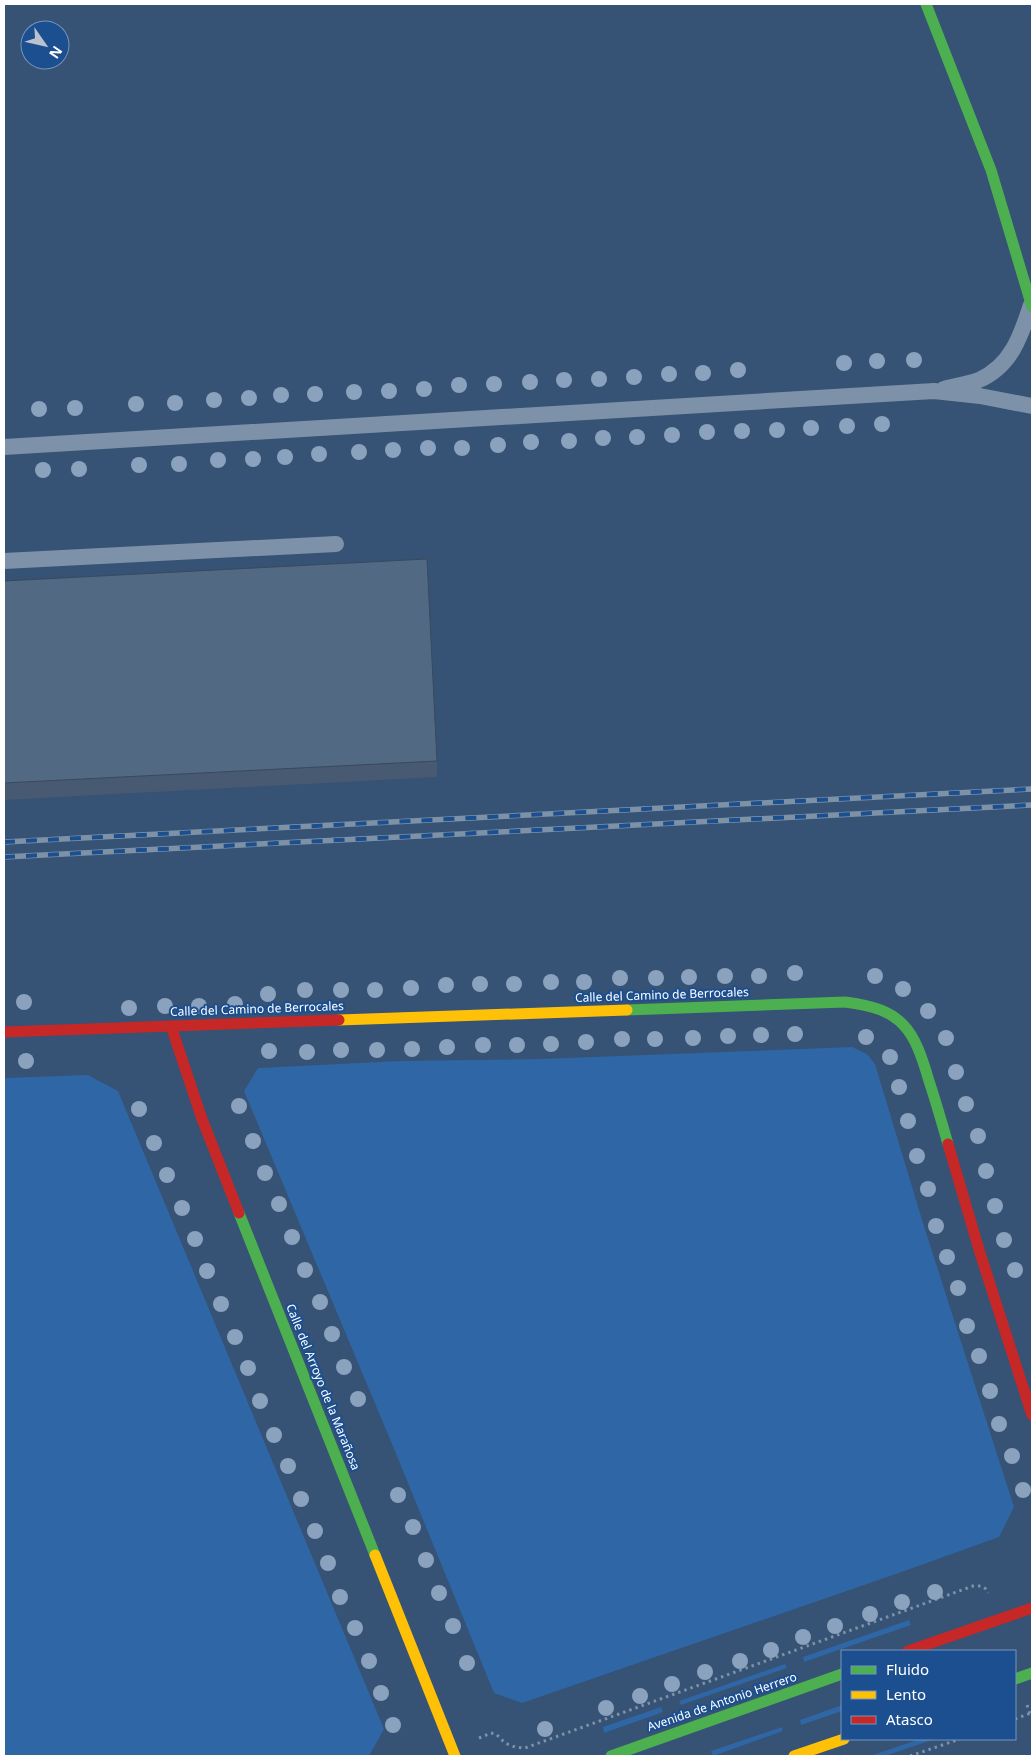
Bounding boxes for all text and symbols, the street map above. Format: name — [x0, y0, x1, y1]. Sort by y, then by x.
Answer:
north arrow — [20, 20, 70, 70]
text: N — [45, 43, 67, 63]
street label: Calle del Camino de Berrocales — [575, 983, 750, 1006]
street label: Calle del Camino de Berrocales — [170, 997, 345, 1020]
street label: Calle del Arroyo de la Marañosa — [282, 1301, 365, 1473]
legend — [841, 1650, 1016, 1740]
text: Fluido — [886, 1659, 929, 1679]
street label: Avenida de Antonio Herrero — [645, 1668, 799, 1735]
text: Lento — [886, 1684, 926, 1704]
text: Atasco — [886, 1709, 933, 1729]

